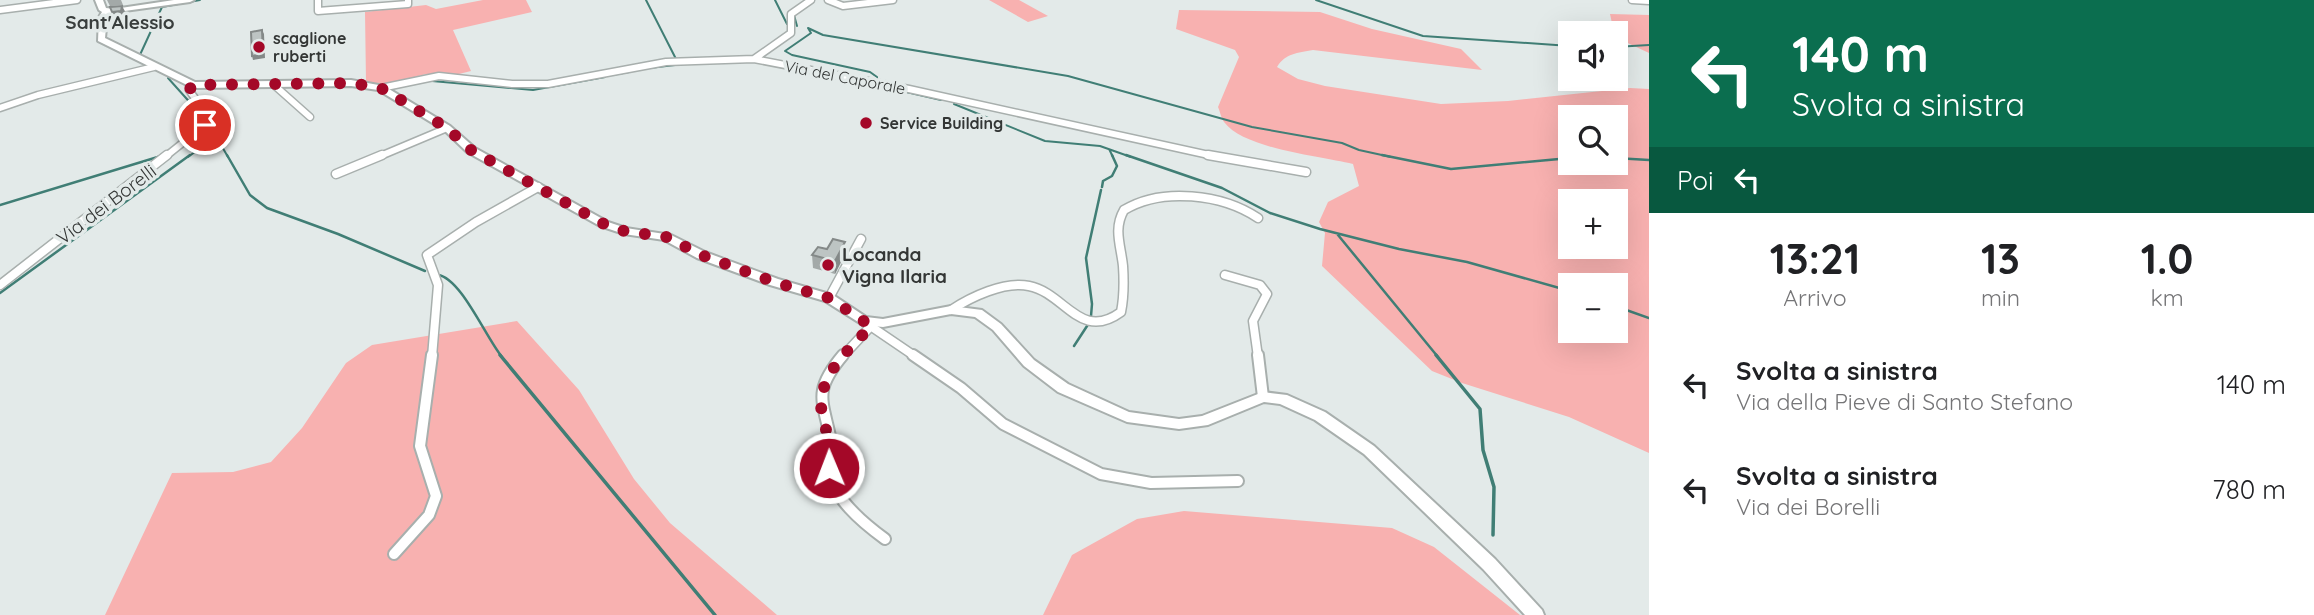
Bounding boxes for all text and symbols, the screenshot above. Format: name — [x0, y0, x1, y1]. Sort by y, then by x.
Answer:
district label: Sant'Alessio — [65, 10, 175, 34]
map controls — [1558, 21, 1628, 343]
button: sound — [1558, 21, 1628, 91]
text: 140 m — [1792, 23, 1929, 84]
place label: scaglione ruberti — [273, 28, 346, 66]
icon: left — [1677, 28, 1768, 119]
marker: scaglione ruberti — [251, 39, 267, 55]
street label: Via del Caporale — [783, 55, 907, 99]
text: Svolta a sinistra — [1792, 84, 2025, 124]
pin — [175, 95, 235, 155]
button: search — [1558, 105, 1628, 175]
icon: arrive — [186, 106, 224, 144]
place label: Service Building — [880, 113, 1003, 133]
marker: Service Building — [858, 115, 874, 131]
street label: Via dei Borelli — [51, 159, 161, 249]
icon: left — [1728, 161, 1766, 199]
text: Poi — [1677, 164, 1714, 197]
button: + — [1558, 189, 1628, 259]
text: 13:21 — [1770, 232, 1860, 285]
text: 13 — [1981, 232, 2020, 285]
text: 1.0 — [2141, 232, 2193, 285]
place label: Locanda Vigna Ilaria — [842, 242, 947, 288]
marker: Locanda Vigna Ilaria — [820, 257, 836, 273]
button: − — [1558, 273, 1628, 343]
text: Arrivo — [1783, 283, 1847, 312]
text: min — [1981, 283, 2020, 312]
text: km — [2150, 283, 2184, 312]
text: Svolta a sinistra — [1736, 354, 1938, 387]
icon: left — [1677, 366, 1715, 404]
text: 140 m — [2217, 368, 2286, 401]
text: Via della Pieve di Santo Stefano — [1736, 387, 2073, 416]
position arrow — [792, 431, 866, 505]
text: Svolta a sinistra — [1736, 459, 1938, 492]
icon: left — [1677, 471, 1715, 509]
text: 780 m — [2212, 473, 2286, 506]
text: Via dei Borelli — [1736, 492, 1880, 521]

